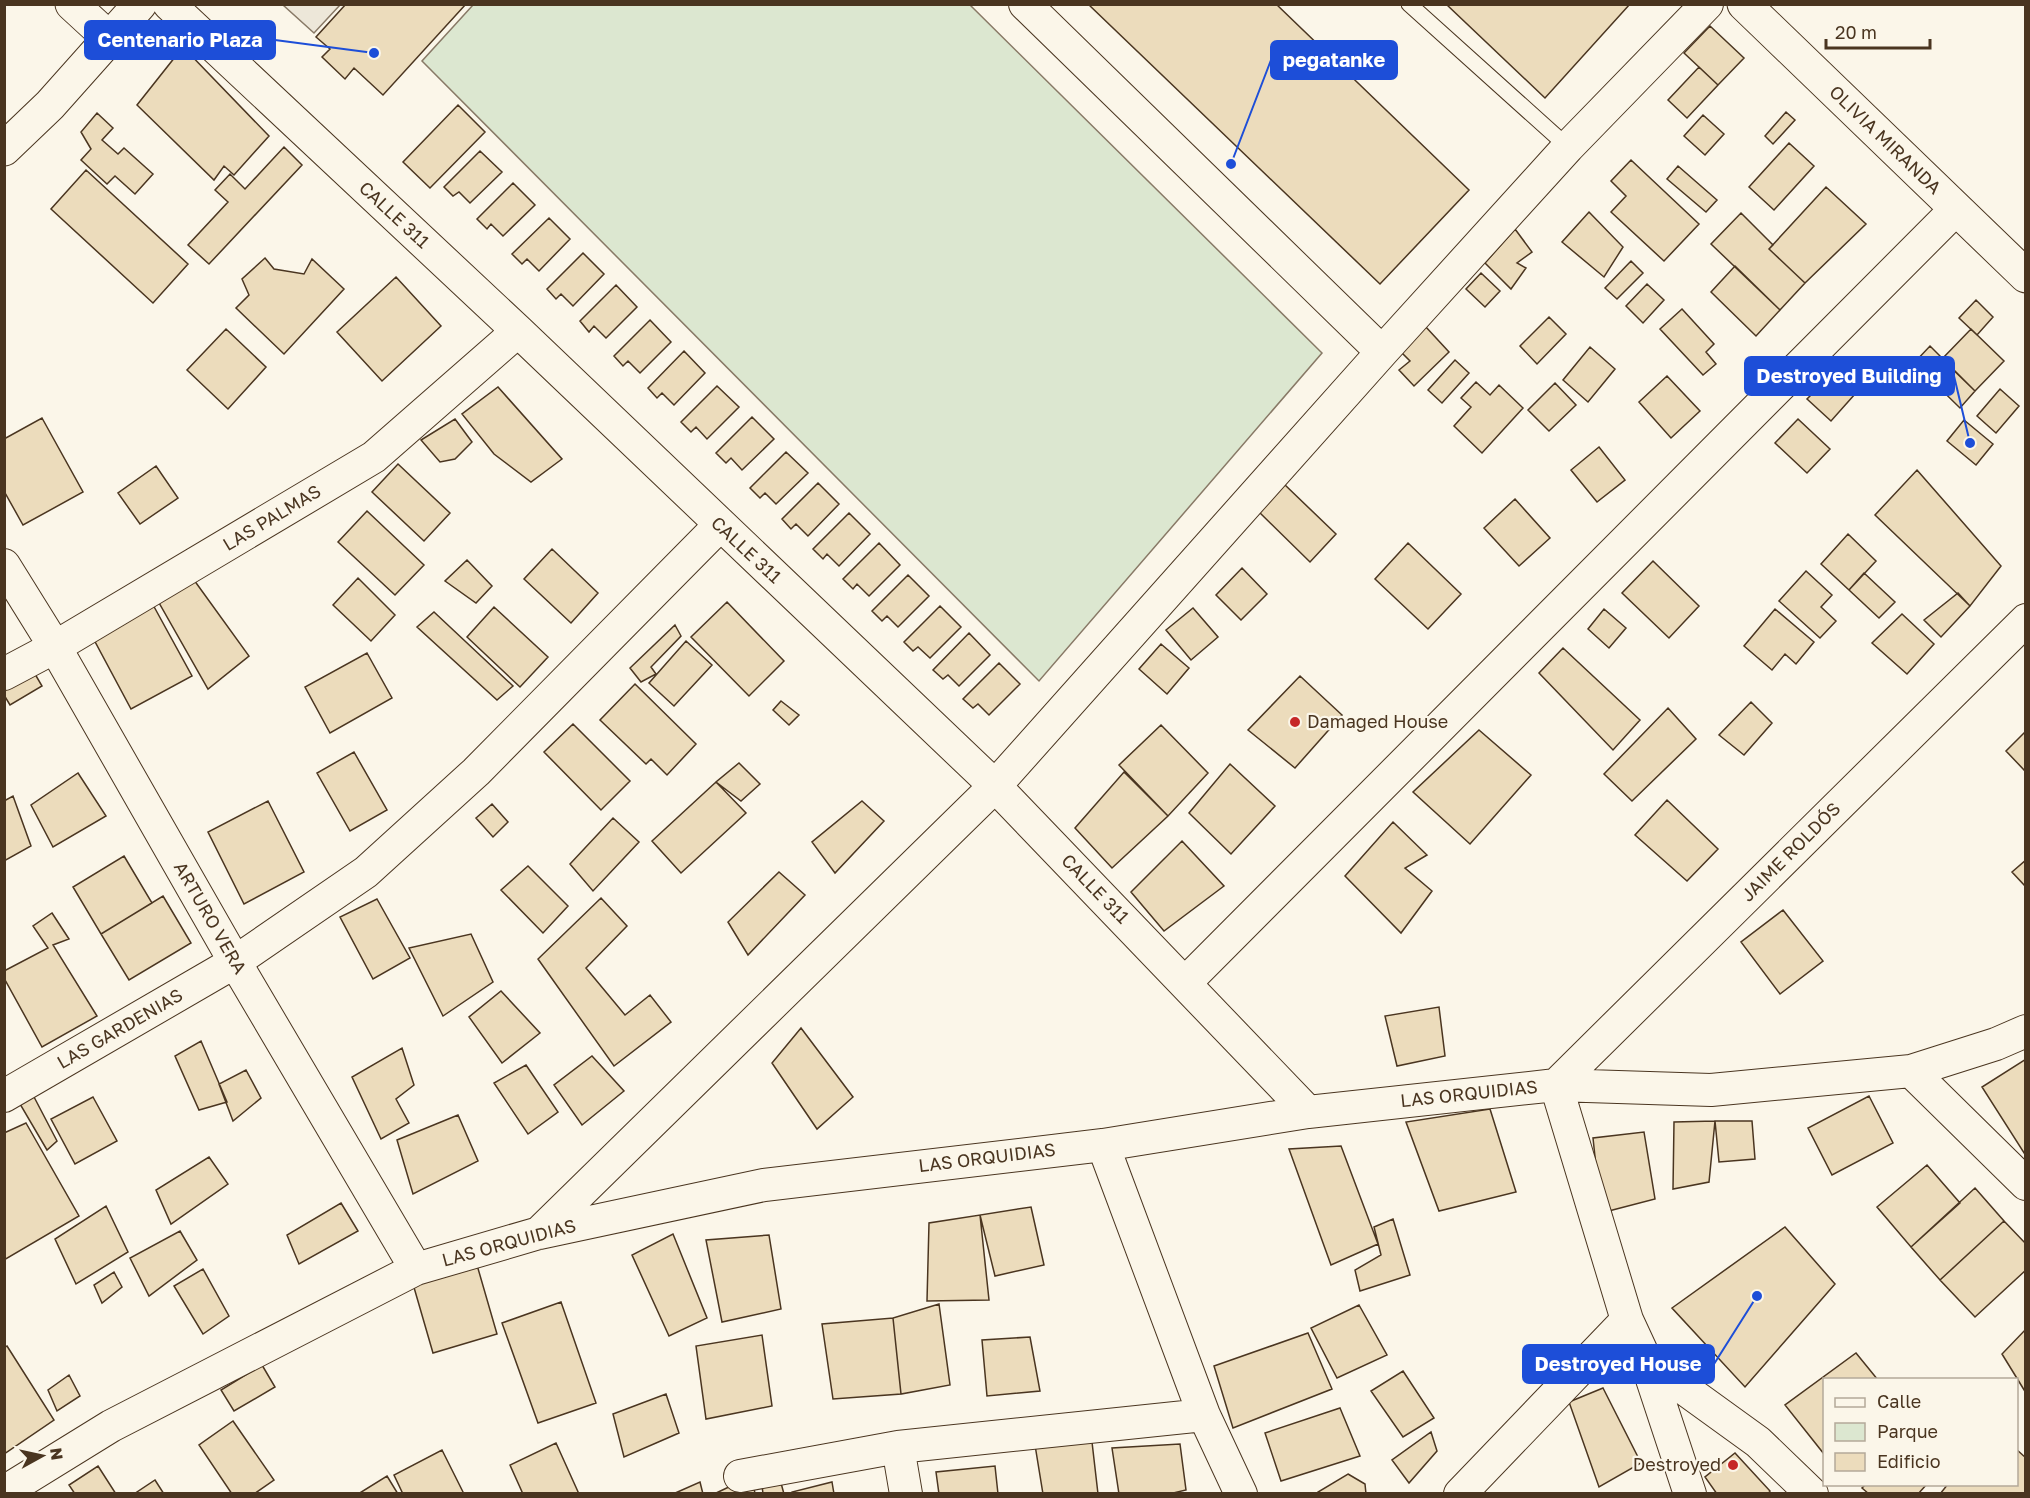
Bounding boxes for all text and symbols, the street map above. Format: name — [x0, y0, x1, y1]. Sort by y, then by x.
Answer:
scale bar — [1826, 12, 1930, 50]
callout: Centenario Plaza — [85, 21, 275, 59]
text: 20 m — [1835, 21, 1877, 43]
text: Centenario Plaza — [97, 27, 263, 51]
callout: pegatanke — [1271, 41, 1397, 79]
text: pegatanke — [1283, 47, 1386, 71]
street label: OLIVIA MIRANDA — [1825, 80, 1946, 198]
street label: CALLE 311 — [355, 176, 435, 252]
callout: Destroyed Building — [1745, 357, 1954, 395]
text: Destroyed Building — [1756, 363, 1942, 387]
street label: LAS PALMAS — [219, 479, 324, 555]
street label: CALLE 311 — [707, 511, 787, 587]
place label: Damaged House — [1307, 710, 1448, 732]
marker: Damaged House — [1288, 715, 1302, 729]
street label: JAIME ROLDÓS — [1736, 797, 1845, 906]
street label: CALLE 311 — [1057, 849, 1134, 928]
street label: ARTURO VERA — [170, 858, 252, 977]
street label: LAS GARDENIAS — [53, 983, 186, 1073]
street label: LAS ORQUIDIAS — [1399, 1075, 1539, 1111]
street label: LAS ORQUIDIAS — [917, 1138, 1057, 1176]
street label: LAS ORQUIDIAS — [439, 1214, 578, 1271]
callout: Destroyed House — [1523, 1345, 1714, 1383]
text: Destroyed House — [1534, 1351, 1702, 1375]
legend — [1823, 1378, 2018, 1486]
text: Calle — [1877, 1390, 1921, 1412]
text: Parque — [1877, 1420, 1938, 1442]
north arrow — [12, 1426, 72, 1486]
text: N — [46, 1446, 68, 1461]
text: Edificio — [1877, 1450, 1941, 1472]
place label: Destroyed — [1633, 1453, 1721, 1475]
marker: Destroyed — [1726, 1458, 1740, 1472]

